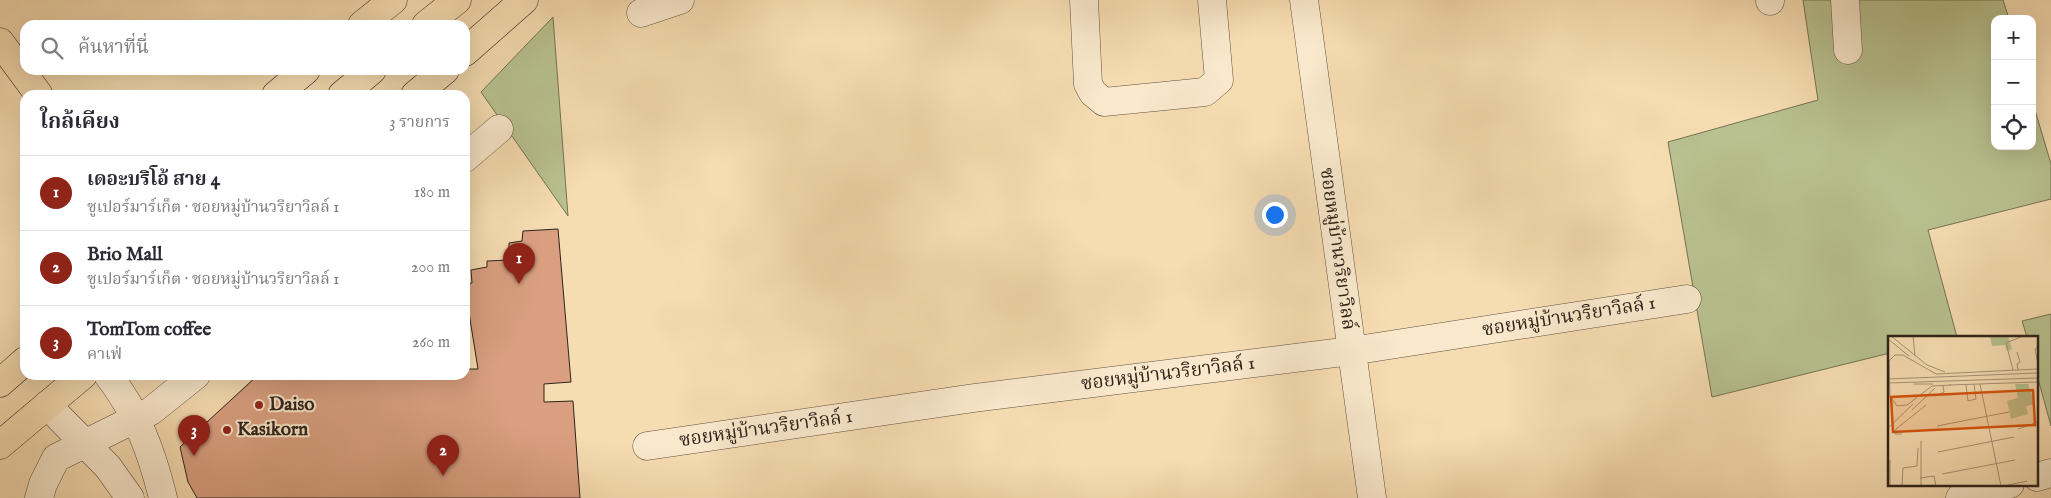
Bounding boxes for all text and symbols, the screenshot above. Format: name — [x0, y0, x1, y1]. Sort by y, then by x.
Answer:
map controls — [1991, 15, 2036, 150]
button: + — [1991, 15, 2036, 60]
search box — [20, 20, 470, 75]
icon: search — [38, 34, 66, 62]
text: ค้นหาที่นี่ — [78, 36, 149, 60]
button: − — [1991, 60, 2036, 105]
button: locate — [1991, 105, 2036, 150]
text: ใกล้เคียง — [40, 109, 120, 136]
text: 3 รายการ — [390, 113, 450, 133]
street label: ซอยหมู่บ้านวริยาวิลล์ — [1314, 166, 1361, 332]
text: เดอะบริโอ้ สาย 4 — [87, 168, 220, 192]
text: 1 — [53, 183, 59, 203]
text: 180 m — [414, 183, 450, 203]
text: ซูเปอร์มาร์เก็ต · ซอยหมู่บ้านวริยาวิลล์ 1 — [87, 198, 339, 218]
your location — [1262, 202, 1288, 228]
text: Brio Mall — [87, 243, 162, 267]
pin: 1 — [503, 243, 535, 284]
text: 2 — [52, 258, 60, 278]
text: 200 m — [411, 258, 450, 278]
text: ซูเปอร์มาร์เก็ต · ซอยหมู่บ้านวริยาวิลล์ 1 — [87, 270, 339, 290]
street label: ซอยหมู่บ้านวริยาวิลล์ 1 — [1481, 290, 1657, 343]
text: TomTom coffee — [87, 318, 211, 342]
text: 3 — [53, 333, 59, 353]
text: 260 m — [412, 333, 450, 353]
inset map — [1888, 336, 2038, 486]
text: คาเฟ่ — [87, 345, 122, 365]
street label: ซอยหมู่บ้านวริยาวิลล์ 1 — [1080, 350, 1256, 397]
place label: Daiso — [269, 393, 314, 417]
marker: Daiso — [253, 399, 265, 411]
street label: ซอยหมู่บ้านวริยาวิลล์ 1 — [678, 404, 854, 453]
pin: 3 — [178, 415, 210, 456]
place label: Kasikorn — [237, 418, 308, 442]
marker: Kasikorn — [221, 424, 233, 436]
pin: 2 — [427, 435, 459, 476]

